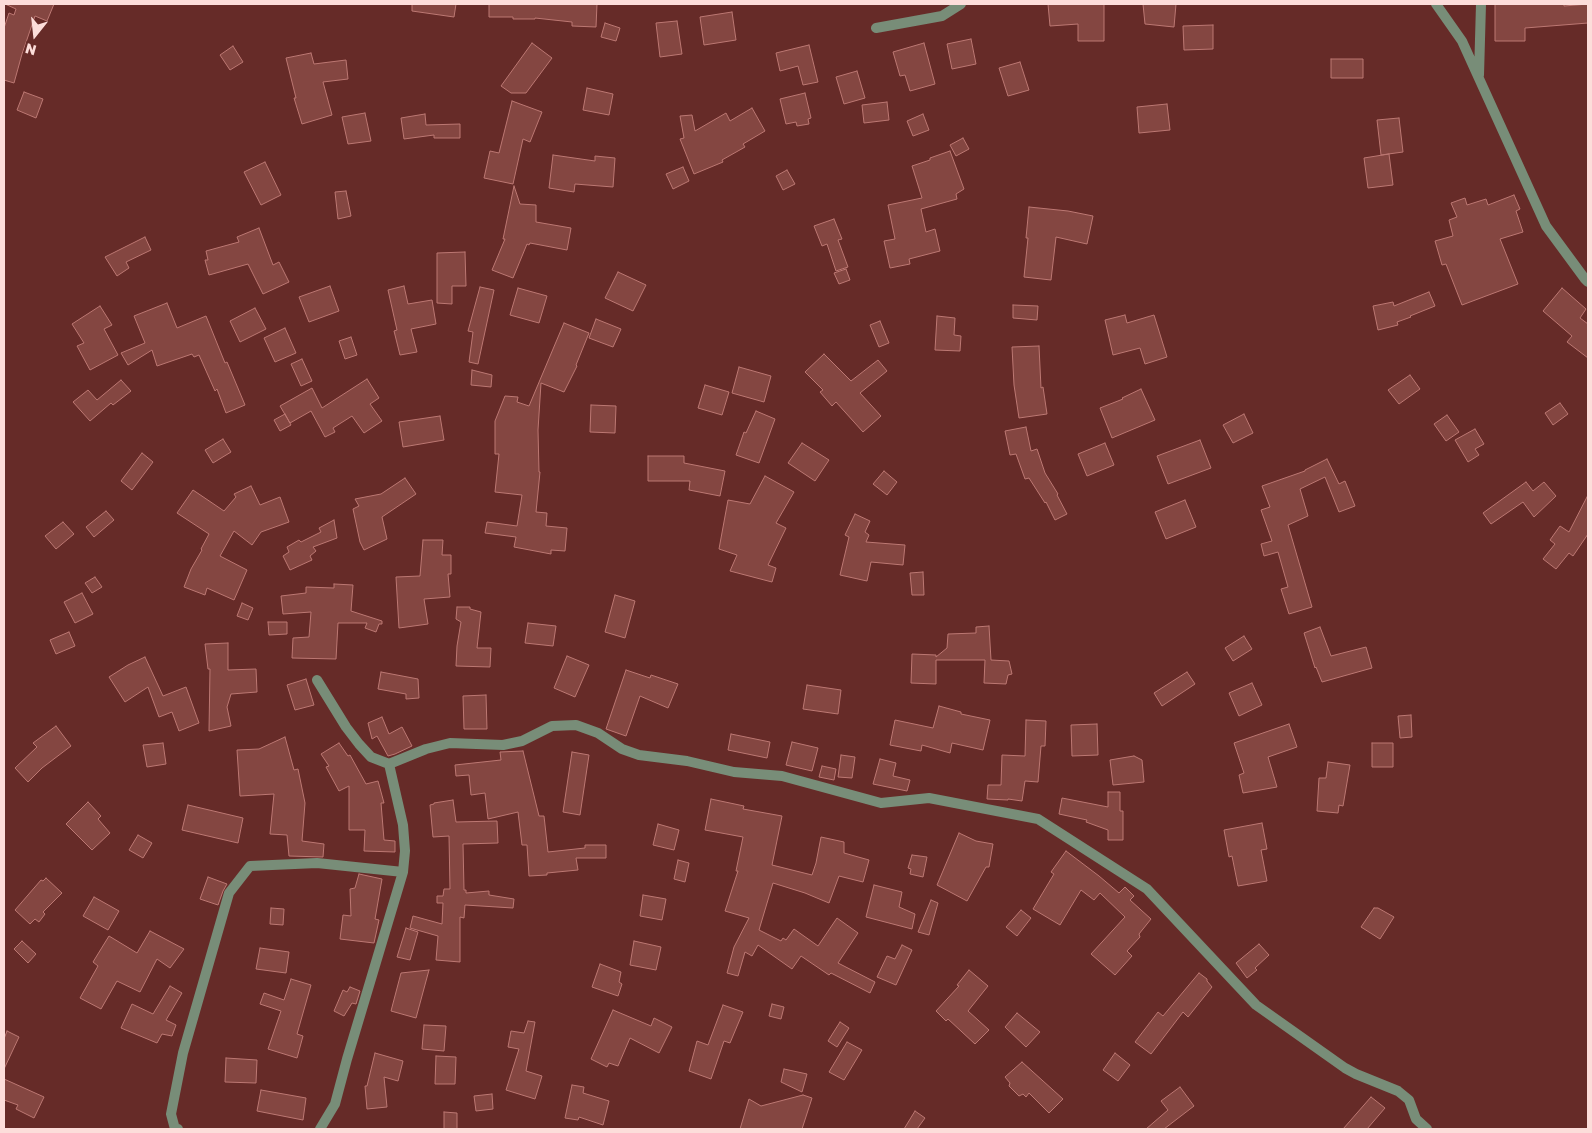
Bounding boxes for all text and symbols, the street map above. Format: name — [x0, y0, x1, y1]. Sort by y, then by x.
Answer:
north arrow — [10, 10, 60, 60]
text: N — [23, 40, 38, 60]

